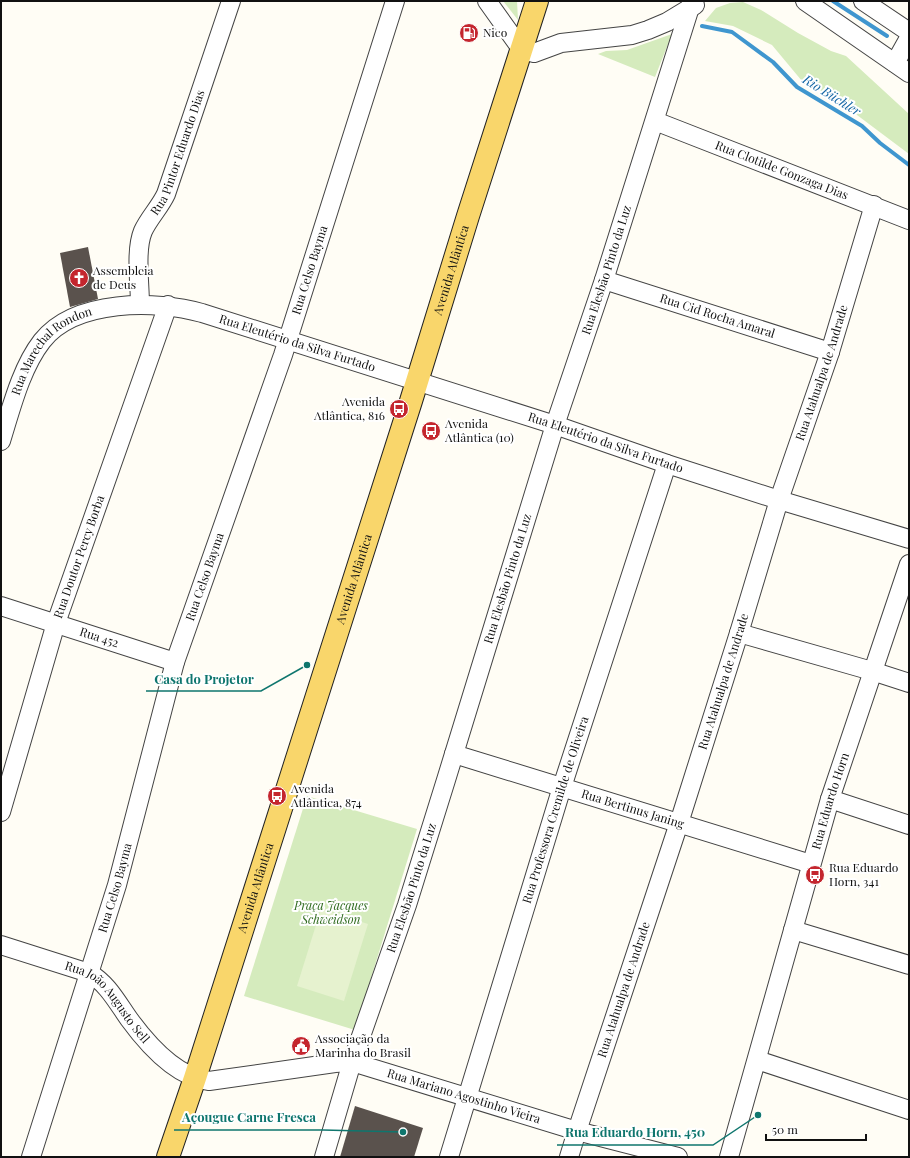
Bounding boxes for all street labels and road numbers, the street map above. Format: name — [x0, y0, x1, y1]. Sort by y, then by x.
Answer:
street label: Rua Pintor Eduardo Dias — [146, 88, 208, 218]
street label: Rua Clotilde Gonzaga Dias — [713, 136, 851, 203]
street label: Rua Elesbão Pinto da Luz — [577, 203, 634, 337]
street label: Rua Celso Bayma — [287, 223, 330, 316]
street label: Avenida Atlântica — [429, 223, 472, 318]
street label: Rua Cid Rocha Amaral — [658, 289, 778, 341]
street label: Rua Marechal Rondon — [7, 303, 93, 397]
street label: Rua Atahualpa de Andrade — [791, 303, 851, 443]
street label: Rua Eleutério da Silva Furtado — [217, 310, 378, 375]
street label: Rua Eleutério da Silva Furtado — [526, 408, 686, 476]
street label: Rua Doutor Percy Borba — [49, 493, 107, 620]
street label: Rua Elesbão Pinto da Luz — [479, 511, 534, 645]
street label: Rua Celso Bayma — [181, 530, 227, 623]
street label: Avenida Atlântica — [331, 532, 375, 627]
street label: Rua Atahualpa de Andrade — [694, 611, 752, 751]
street label: Rua 452 — [78, 623, 121, 650]
street label: Rua Professora Cremilde de Oliveira — [518, 714, 591, 905]
street label: Rua Eduardo Horn — [807, 750, 852, 851]
street label: Rua Bertinus Janing — [580, 785, 687, 832]
street label: Rua Elesbão Pinto da Luz — [382, 821, 439, 954]
street label: Rua Celso Bayma — [93, 841, 135, 934]
street label: Avenida Atlântica — [233, 841, 277, 936]
street label: Rua Atahualpa de Andrade — [593, 919, 653, 1059]
street label: Rua João Augusto Sell — [63, 957, 154, 1046]
street label: Rua Mariano Agostinho Vieira — [385, 1064, 543, 1126]

